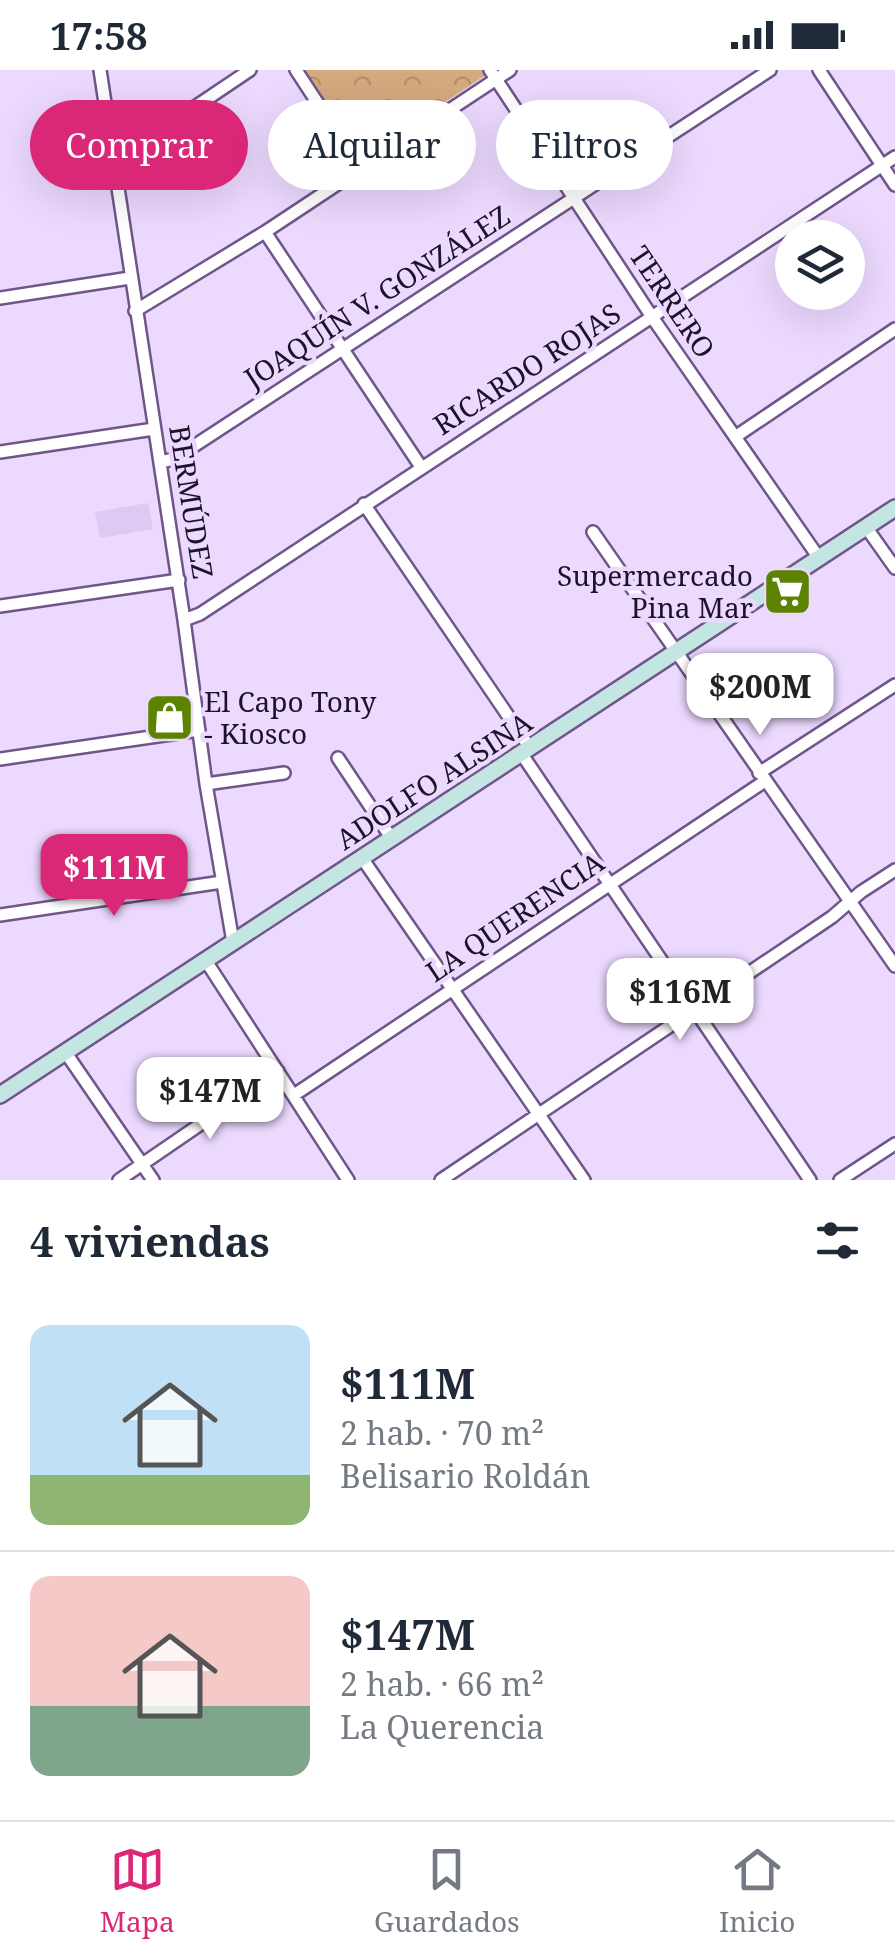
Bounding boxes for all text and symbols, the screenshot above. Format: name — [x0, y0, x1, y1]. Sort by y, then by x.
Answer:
text: 17:58 — [50, 9, 147, 61]
chip: Comprar — [30, 100, 248, 190]
chip: Alquilar — [268, 100, 476, 190]
chip: Filtros — [496, 100, 673, 190]
street label: JOAQUÍN V. GONZÁLEZ — [236, 196, 516, 397]
map controls — [775, 220, 865, 310]
button: layers — [775, 220, 865, 310]
street label: TERRERO — [621, 238, 724, 365]
street label: RICARDO ROJAS — [426, 293, 627, 443]
street label: BERMÚDEZ — [161, 422, 223, 581]
place label: Supermercado Pina Mar — [557, 556, 753, 626]
supermarket icon: Supermercado Pina Mar — [762, 566, 814, 618]
pin: $200M — [690, 653, 830, 738]
text: $200M — [709, 664, 811, 707]
place label: El Capo Tony - Kiosco — [204, 682, 376, 752]
shop icon: El Capo Tony - Kiosco — [143, 692, 195, 744]
street label: ADOLFO ALSINA — [328, 702, 539, 858]
pin: $111M — [44, 834, 184, 919]
street label: LA QUERENCIA — [418, 842, 611, 990]
text: $111M — [63, 845, 165, 888]
pin: $116M — [610, 958, 750, 1043]
text: $116M — [629, 969, 731, 1012]
pin: $147M — [140, 1057, 280, 1142]
text: $147M — [159, 1068, 261, 1111]
text: 4 viviendas — [30, 1212, 270, 1269]
icon: filters — [810, 1213, 865, 1268]
text: $111M — [340, 1354, 475, 1411]
icon: home — [110, 1365, 230, 1485]
text: 2 hab. · 70 m² — [340, 1411, 544, 1454]
text: Belisario Roldán — [340, 1454, 590, 1497]
text: $147M — [340, 1605, 475, 1662]
icon: home — [110, 1616, 230, 1736]
text: 2 hab. · 66 m² — [340, 1662, 544, 1705]
text: La Querencia — [340, 1705, 544, 1748]
tab: Mapa — [100, 1842, 175, 1940]
tab: Guardados — [374, 1842, 520, 1940]
tab: Inicio — [719, 1842, 795, 1940]

